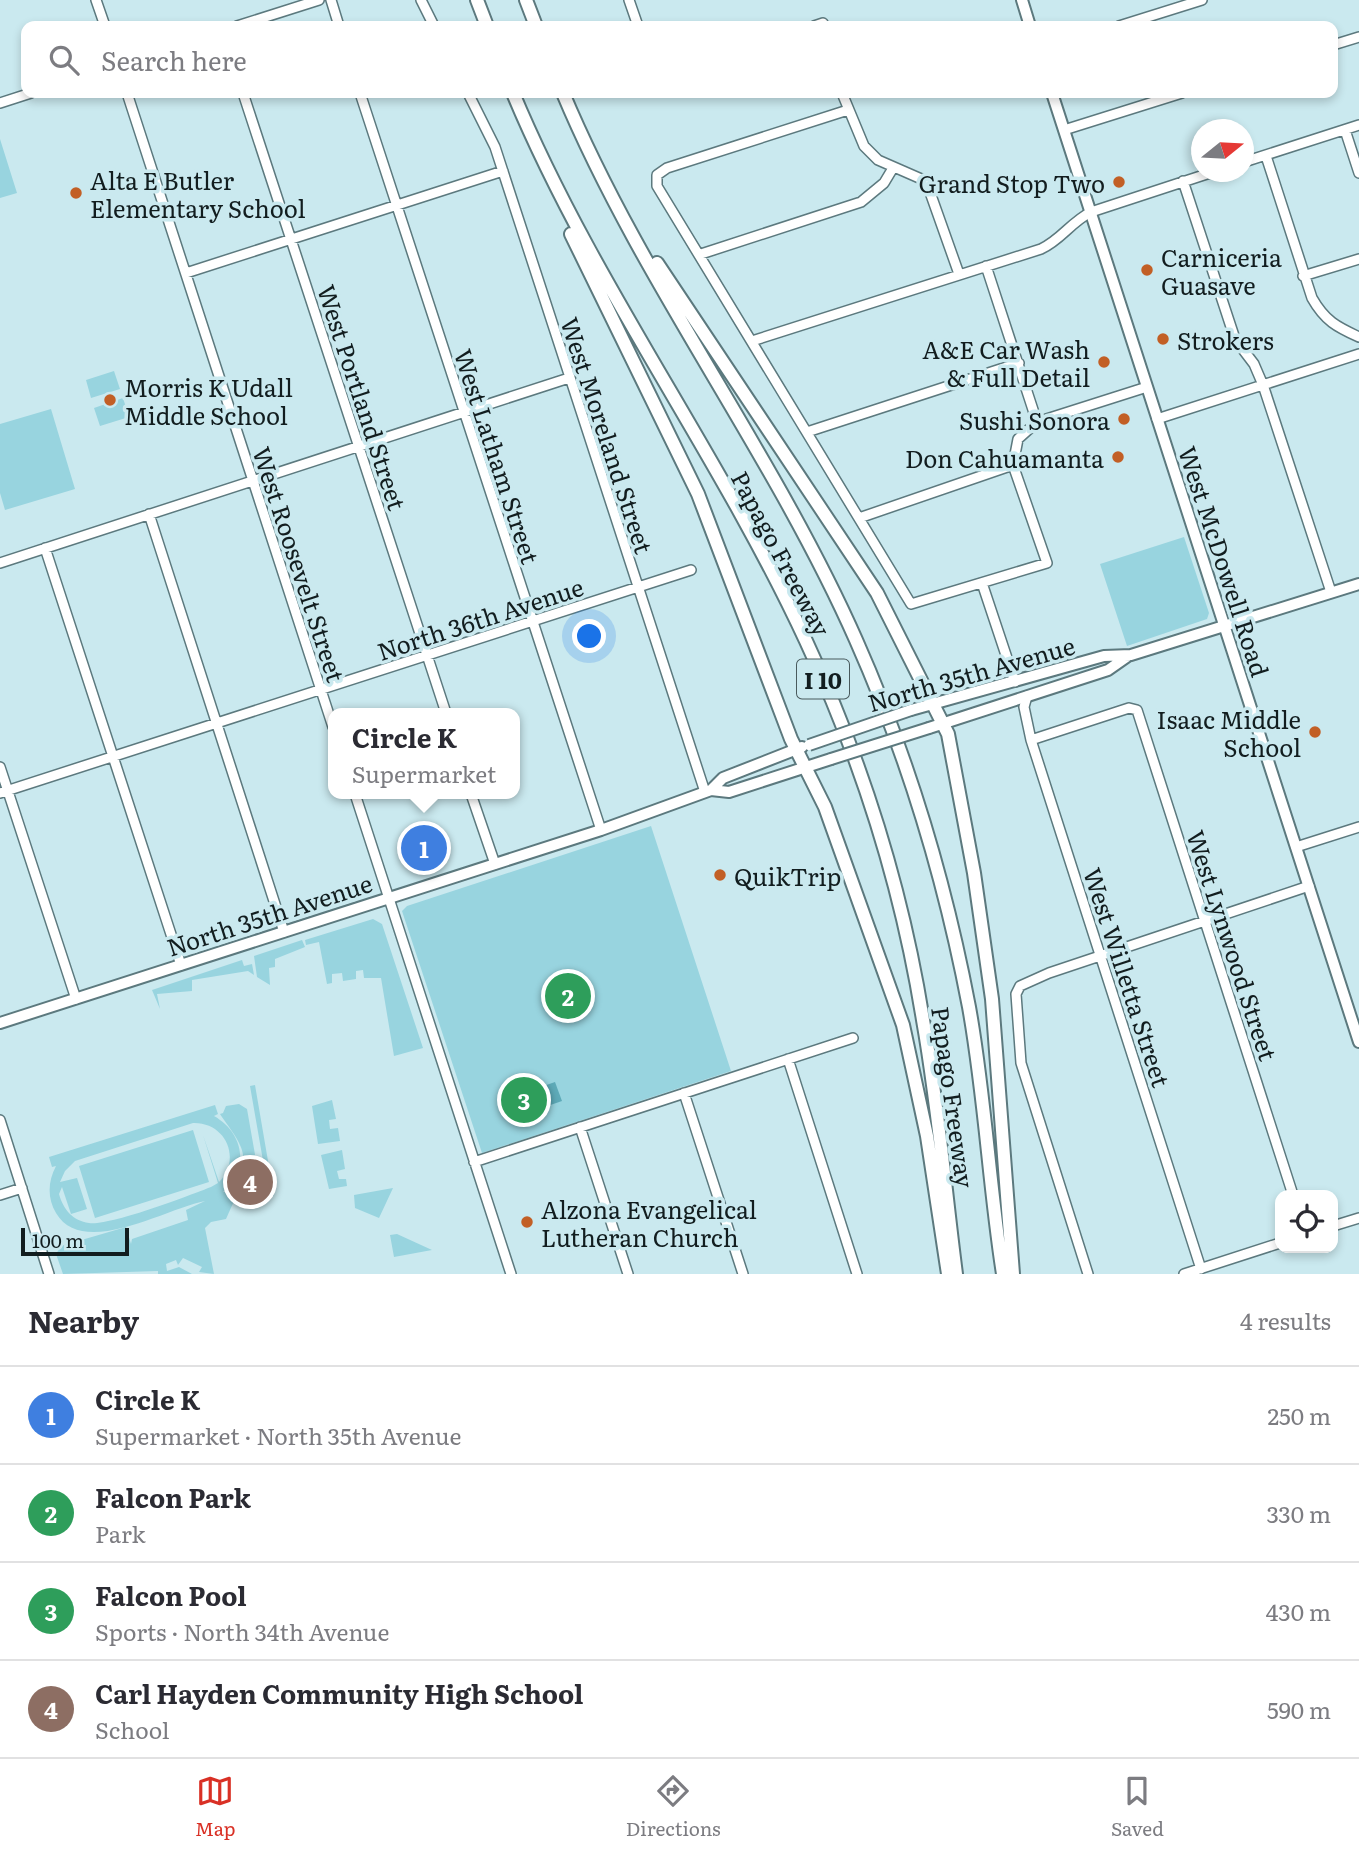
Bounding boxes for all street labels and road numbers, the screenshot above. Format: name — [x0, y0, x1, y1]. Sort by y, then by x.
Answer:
street label: West Portland Street — [310, 280, 416, 515]
street label: West Moreland Street — [553, 312, 663, 558]
street label: West Latham Street — [447, 344, 549, 568]
street label: West McDowell Road — [1171, 441, 1279, 681]
street label: West Roosevelt Street — [245, 442, 355, 686]
street label: Papago Freeway — [724, 464, 840, 642]
street label: North 36th Avenue — [372, 568, 588, 668]
street label: North 35th Avenue — [863, 627, 1079, 719]
road number: I 10 — [797, 660, 849, 698]
street label: West Lynwood Street — [1179, 825, 1287, 1065]
street label: West Willetta Street — [1076, 863, 1180, 1091]
street label: North 35th Avenue — [162, 864, 376, 964]
street label: Papago Freeway — [924, 1004, 984, 1190]

